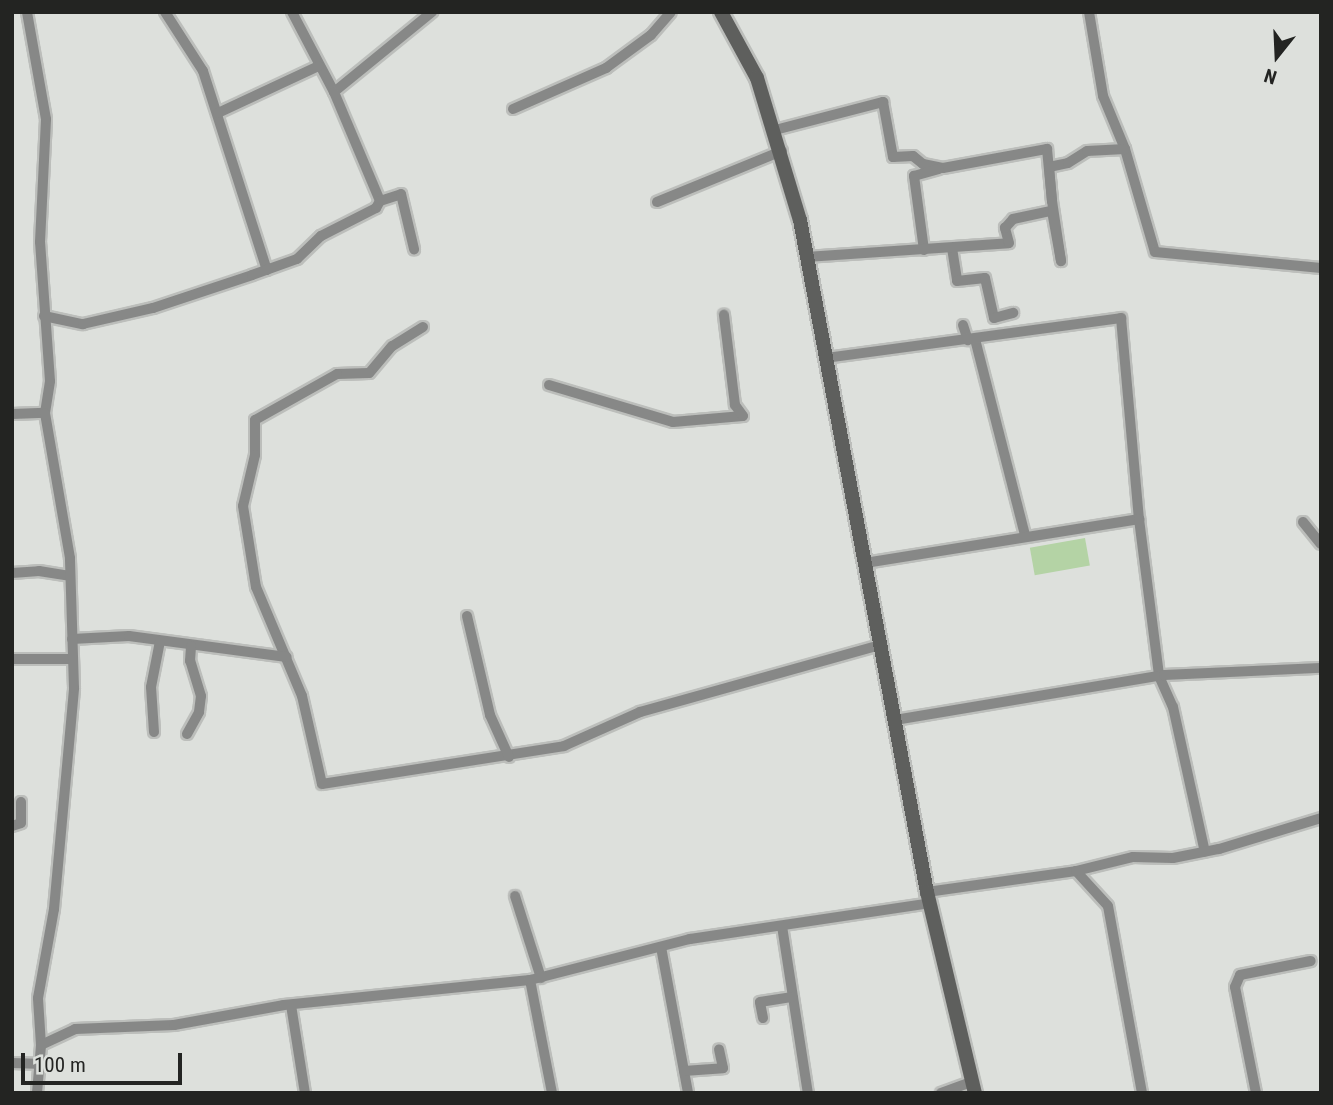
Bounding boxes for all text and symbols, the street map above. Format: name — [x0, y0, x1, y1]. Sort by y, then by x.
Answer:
north arrow — [1242, 21, 1312, 91]
text: N — [1261, 64, 1279, 89]
scale bar — [24, 1038, 186, 1082]
text: 100 m — [34, 1053, 86, 1077]

